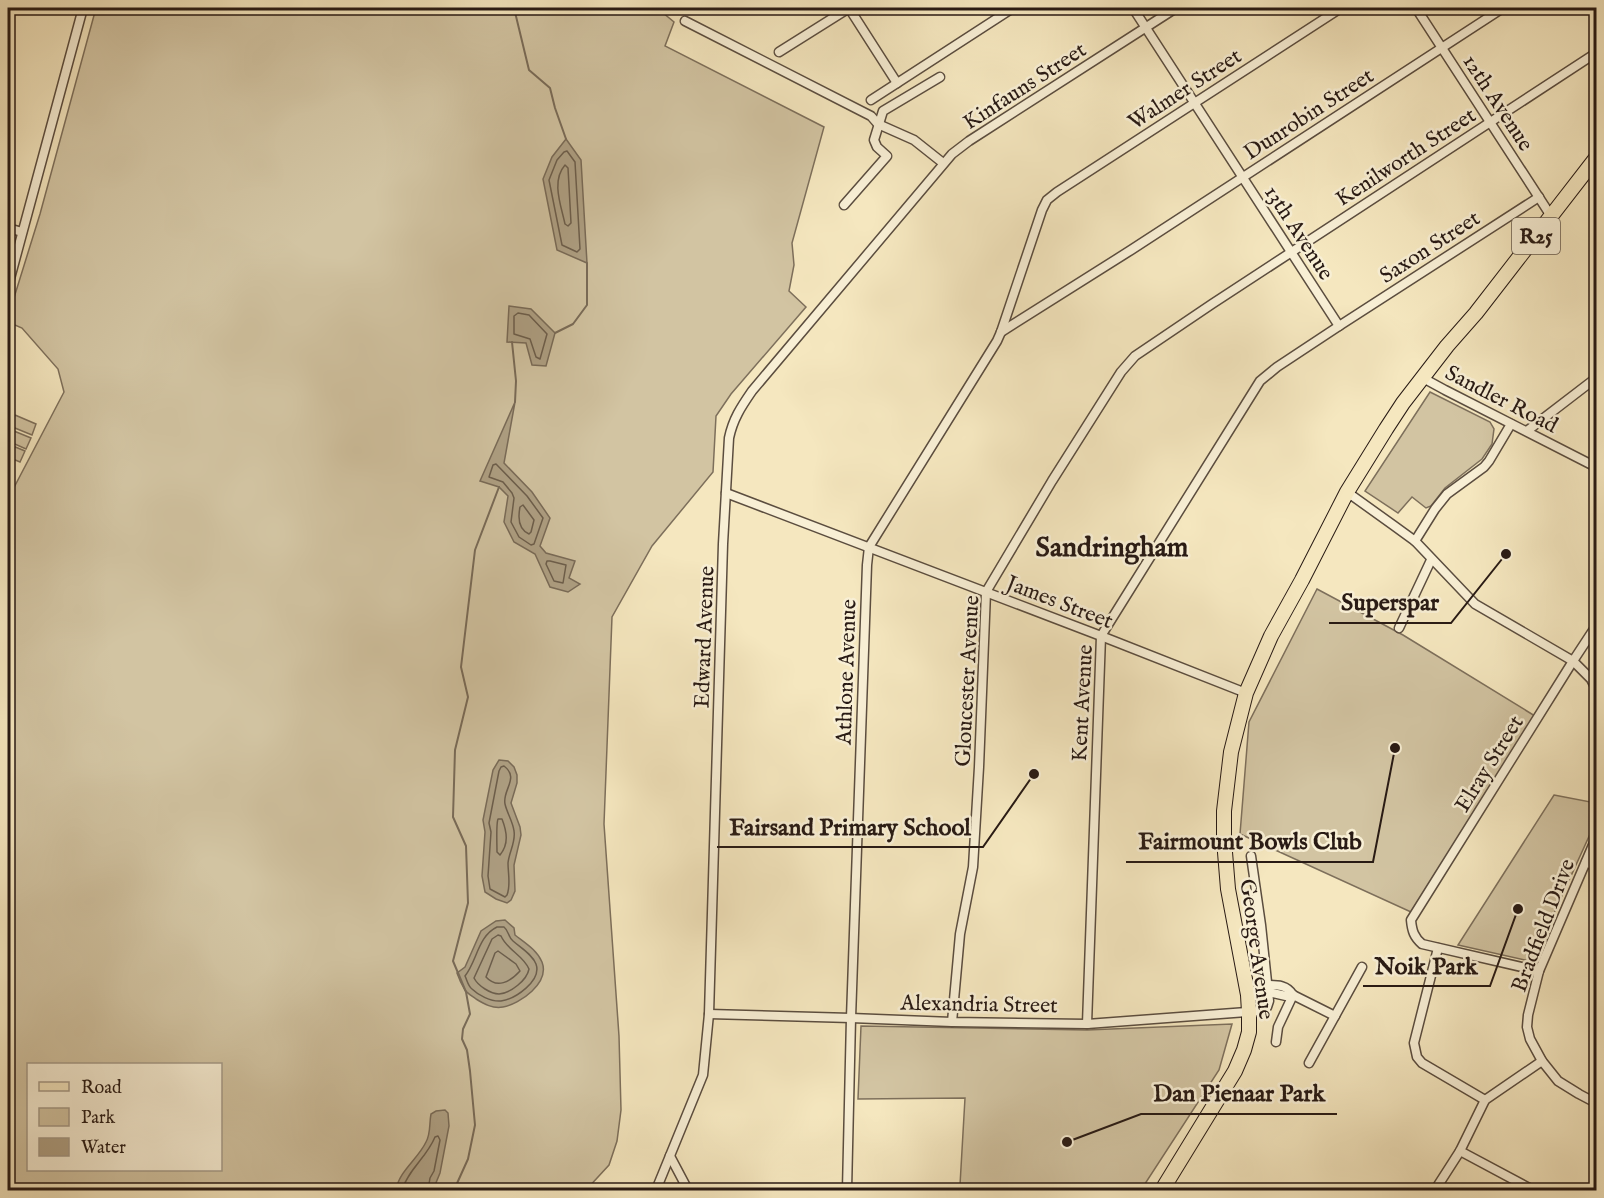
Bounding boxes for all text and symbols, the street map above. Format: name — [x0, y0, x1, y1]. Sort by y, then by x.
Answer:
street label: Kinfauns Street — [958, 36, 1092, 137]
street label: Walmer Street — [1123, 42, 1247, 137]
street label: 12th Avenue — [1456, 49, 1539, 157]
street label: Dunrobin Street — [1239, 62, 1380, 167]
street label: Kenilworth Street — [1330, 102, 1482, 214]
street label: 13th Avenue — [1257, 180, 1339, 286]
street label: Saxon Street — [1375, 205, 1486, 291]
road number: R25 — [1512, 218, 1560, 254]
street label: Sandler Road — [1440, 359, 1562, 440]
district label: Sandringham — [1036, 531, 1189, 566]
street label: Edward Avenue — [689, 565, 721, 709]
street label: James Street — [999, 569, 1117, 636]
callout: Superspar — [1329, 581, 1451, 623]
text: Superspar — [1341, 588, 1439, 619]
street label: Gloucester Avenue — [950, 595, 986, 768]
street label: Athlone Avenue — [830, 599, 864, 746]
street label: Kent Avenue — [1066, 644, 1100, 762]
street label: Elray Street — [1449, 710, 1531, 818]
callout: Fairsand Primary School — [717, 805, 983, 847]
text: Fairsand Primary School — [729, 813, 971, 844]
callout: Fairmount Bowls Club — [1126, 820, 1373, 862]
text: Fairmount Bowls Club — [1138, 827, 1362, 858]
street label: Bradfield Drive — [1506, 855, 1582, 996]
street label: George Avenue — [1232, 877, 1280, 1021]
callout: Noik Park — [1363, 944, 1490, 986]
text: Noik Park — [1373, 952, 1479, 983]
street label: Alexandria Street — [899, 990, 1058, 1020]
legend — [27, 1063, 222, 1171]
callout: Dan Pienaar Park — [1141, 1072, 1337, 1114]
text: Road — [81, 1077, 122, 1100]
text: Dan Pienaar Park — [1153, 1079, 1326, 1110]
text: Park — [81, 1107, 116, 1130]
text: Water — [81, 1137, 126, 1160]

